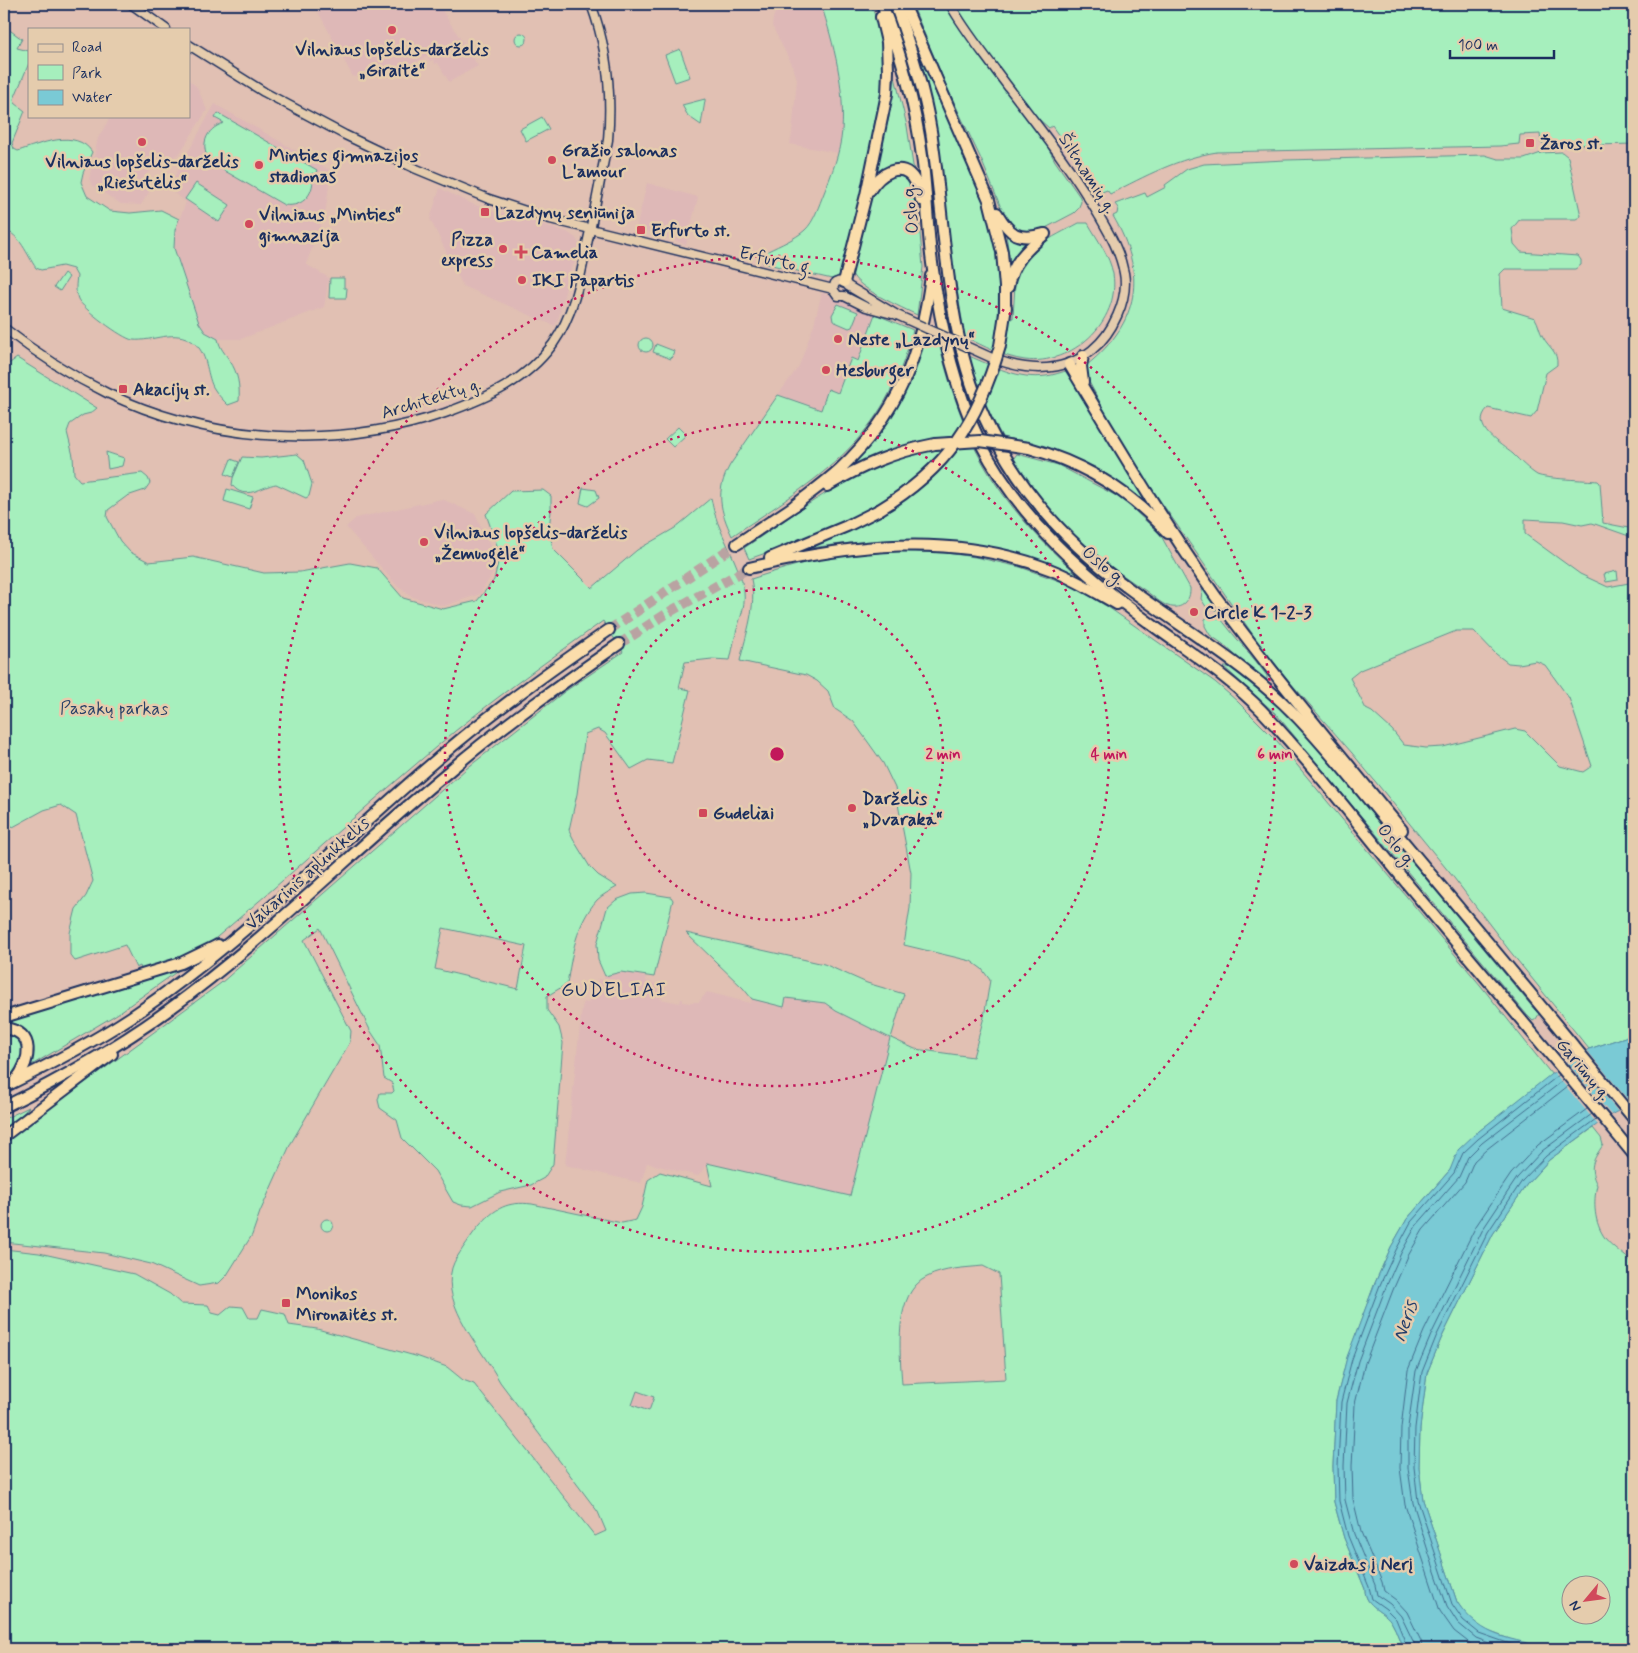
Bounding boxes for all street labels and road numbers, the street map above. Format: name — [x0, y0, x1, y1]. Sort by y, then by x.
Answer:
street label: Šiltnamių g. — [1052, 129, 1122, 218]
street label: Oslo g. — [897, 183, 926, 235]
street label: Erfurto g. — [736, 241, 815, 283]
street label: Architektų g. — [378, 372, 484, 426]
street label: Oslo g. — [1076, 541, 1130, 592]
street label: Vakarinis aplinkkelis — [240, 811, 375, 936]
street label: Oslo g. — [1370, 819, 1421, 873]
street label: Gariūnų g. — [1550, 1034, 1616, 1106]

